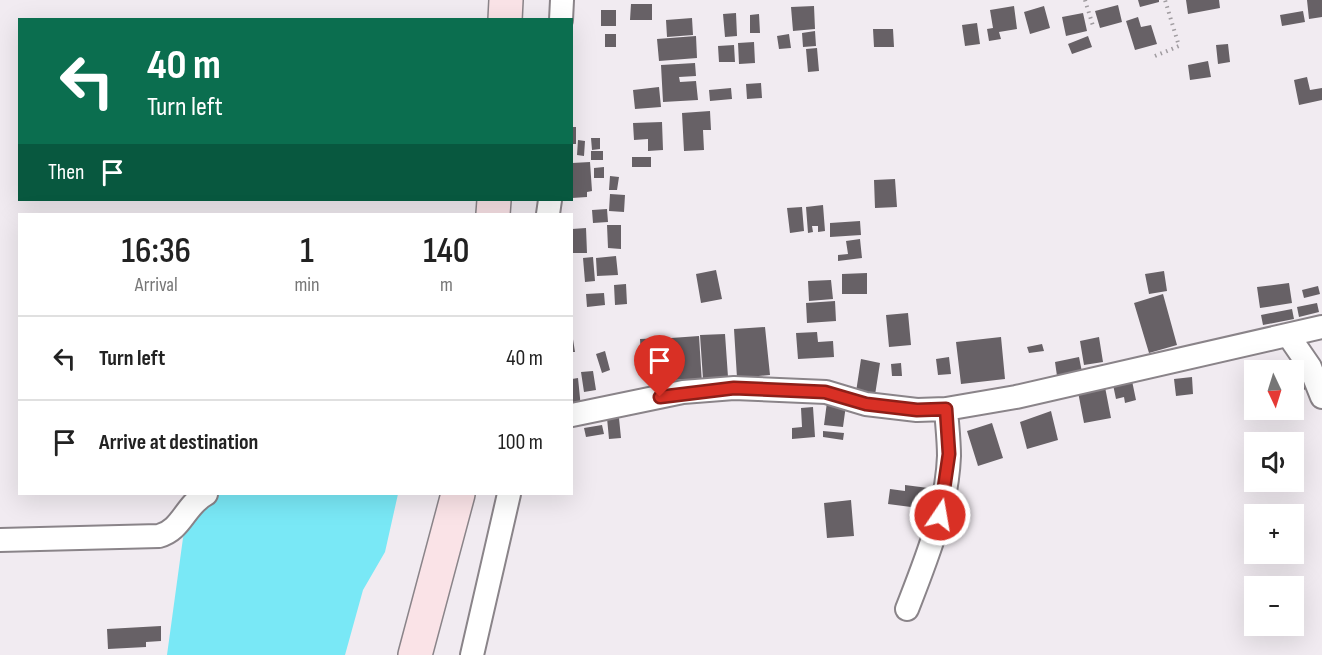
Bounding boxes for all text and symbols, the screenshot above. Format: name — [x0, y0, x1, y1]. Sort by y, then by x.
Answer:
text: 40 m — [147, 40, 221, 91]
icon: left — [48, 42, 126, 120]
text: Turn left — [147, 91, 223, 123]
icon: arrive — [96, 156, 129, 189]
text: Then — [48, 159, 84, 186]
text: 16:36 — [121, 230, 191, 273]
text: 1 — [300, 230, 314, 273]
text: 140 — [423, 230, 470, 273]
text: Arrival — [135, 273, 178, 297]
text: min — [295, 273, 320, 297]
text: m — [440, 273, 453, 297]
pin — [634, 335, 685, 397]
icon: left — [48, 342, 81, 375]
icon: arrive — [643, 344, 676, 377]
text: Turn left — [99, 345, 165, 372]
text: 40 m — [506, 345, 543, 372]
north arrow — [1244, 360, 1304, 420]
map controls — [1244, 360, 1304, 636]
icon: arrive — [48, 426, 81, 459]
text: Arrive at destination — [99, 429, 258, 456]
text: 100 m — [498, 429, 543, 456]
button: sound — [1244, 432, 1304, 492]
position arrow — [908, 483, 972, 547]
button: + — [1244, 504, 1304, 564]
button: − — [1244, 576, 1304, 636]

